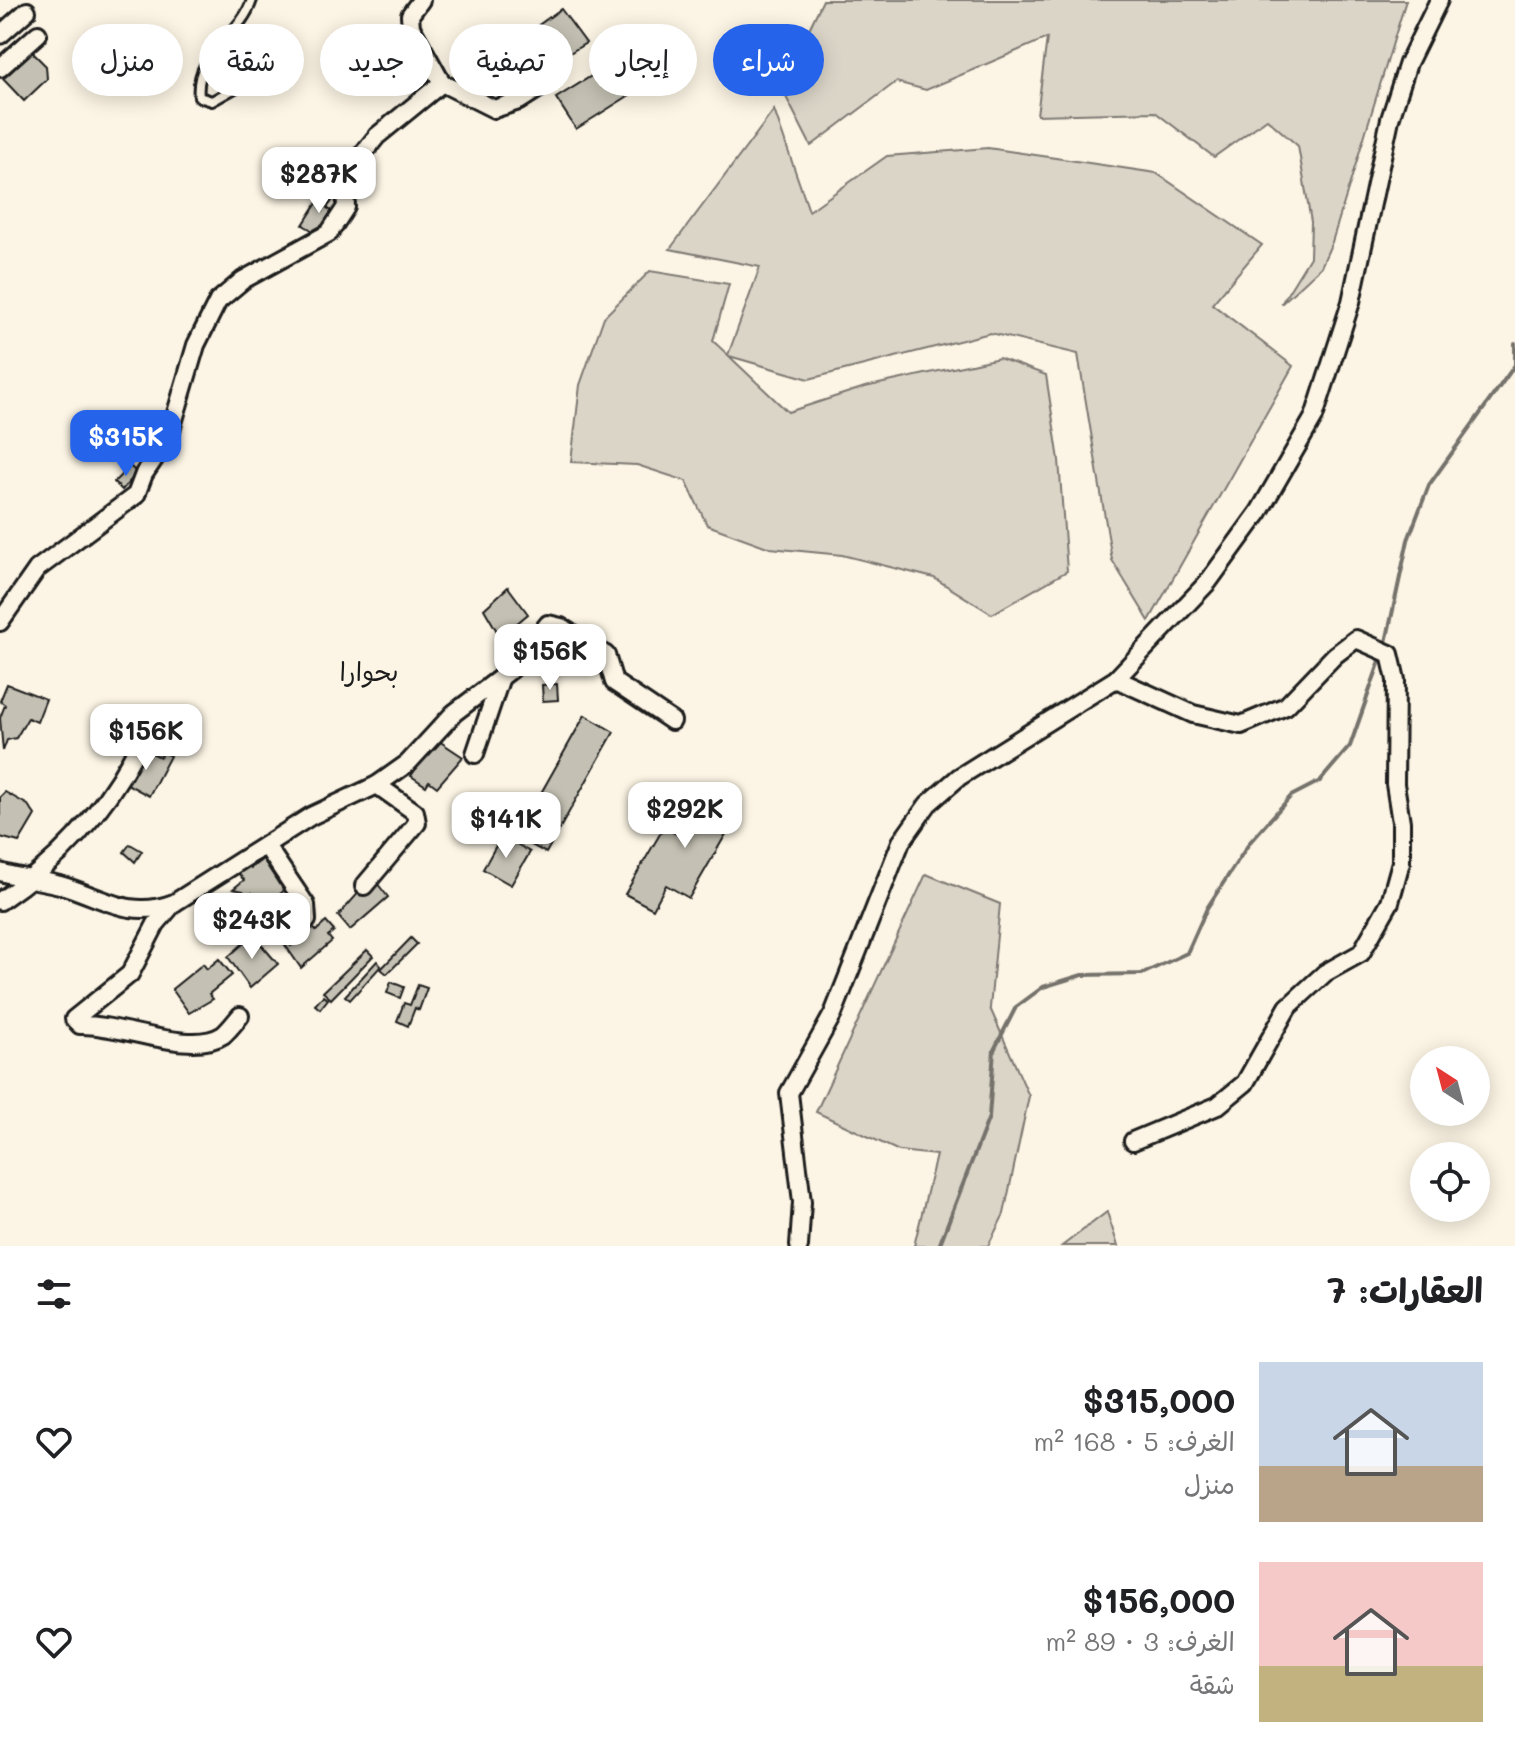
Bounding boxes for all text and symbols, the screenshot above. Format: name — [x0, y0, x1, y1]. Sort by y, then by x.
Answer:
chip: منزل — [72, 24, 183, 96]
chip: شقة — [199, 24, 304, 96]
chip: جديد — [320, 24, 433, 96]
chip: تصفية — [449, 24, 573, 96]
chip: إيجار — [589, 24, 697, 96]
chip: شراء — [713, 24, 824, 96]
pin: $287K — [263, 147, 375, 215]
text: $287K — [280, 156, 358, 190]
pin: $315K — [70, 410, 182, 478]
text: $315K — [88, 419, 164, 453]
pin: $156K — [494, 624, 606, 692]
text: $156K — [512, 633, 588, 667]
district label: بحوارا — [339, 654, 399, 688]
pin: $156K — [90, 704, 202, 772]
text: $156K — [108, 713, 184, 747]
pin: $292K — [629, 782, 741, 850]
text: $292K — [646, 791, 724, 825]
pin: $141K — [450, 792, 562, 860]
text: $141K — [470, 801, 542, 835]
pin: $243K — [196, 893, 308, 961]
text: $243K — [212, 902, 292, 936]
north arrow — [1410, 1046, 1490, 1126]
map controls — [1410, 1046, 1490, 1222]
button: locate — [1410, 1142, 1490, 1222]
text: العقارات: 7 — [1327, 1267, 1483, 1312]
icon: filters — [32, 1272, 76, 1316]
text: $315,000 — [1083, 1377, 1235, 1422]
icon: home — [1323, 1394, 1419, 1490]
icon: heart — [32, 1420, 76, 1464]
text: الغرف: 5 · 168 m² — [1034, 1424, 1235, 1458]
text: منزل — [1184, 1467, 1235, 1501]
text: $156,000 — [1082, 1577, 1235, 1622]
icon: home — [1323, 1594, 1419, 1690]
icon: heart — [32, 1620, 76, 1664]
text: الغرف: 3 · 89 m² — [1045, 1624, 1235, 1658]
text: شقة — [1190, 1667, 1235, 1701]

